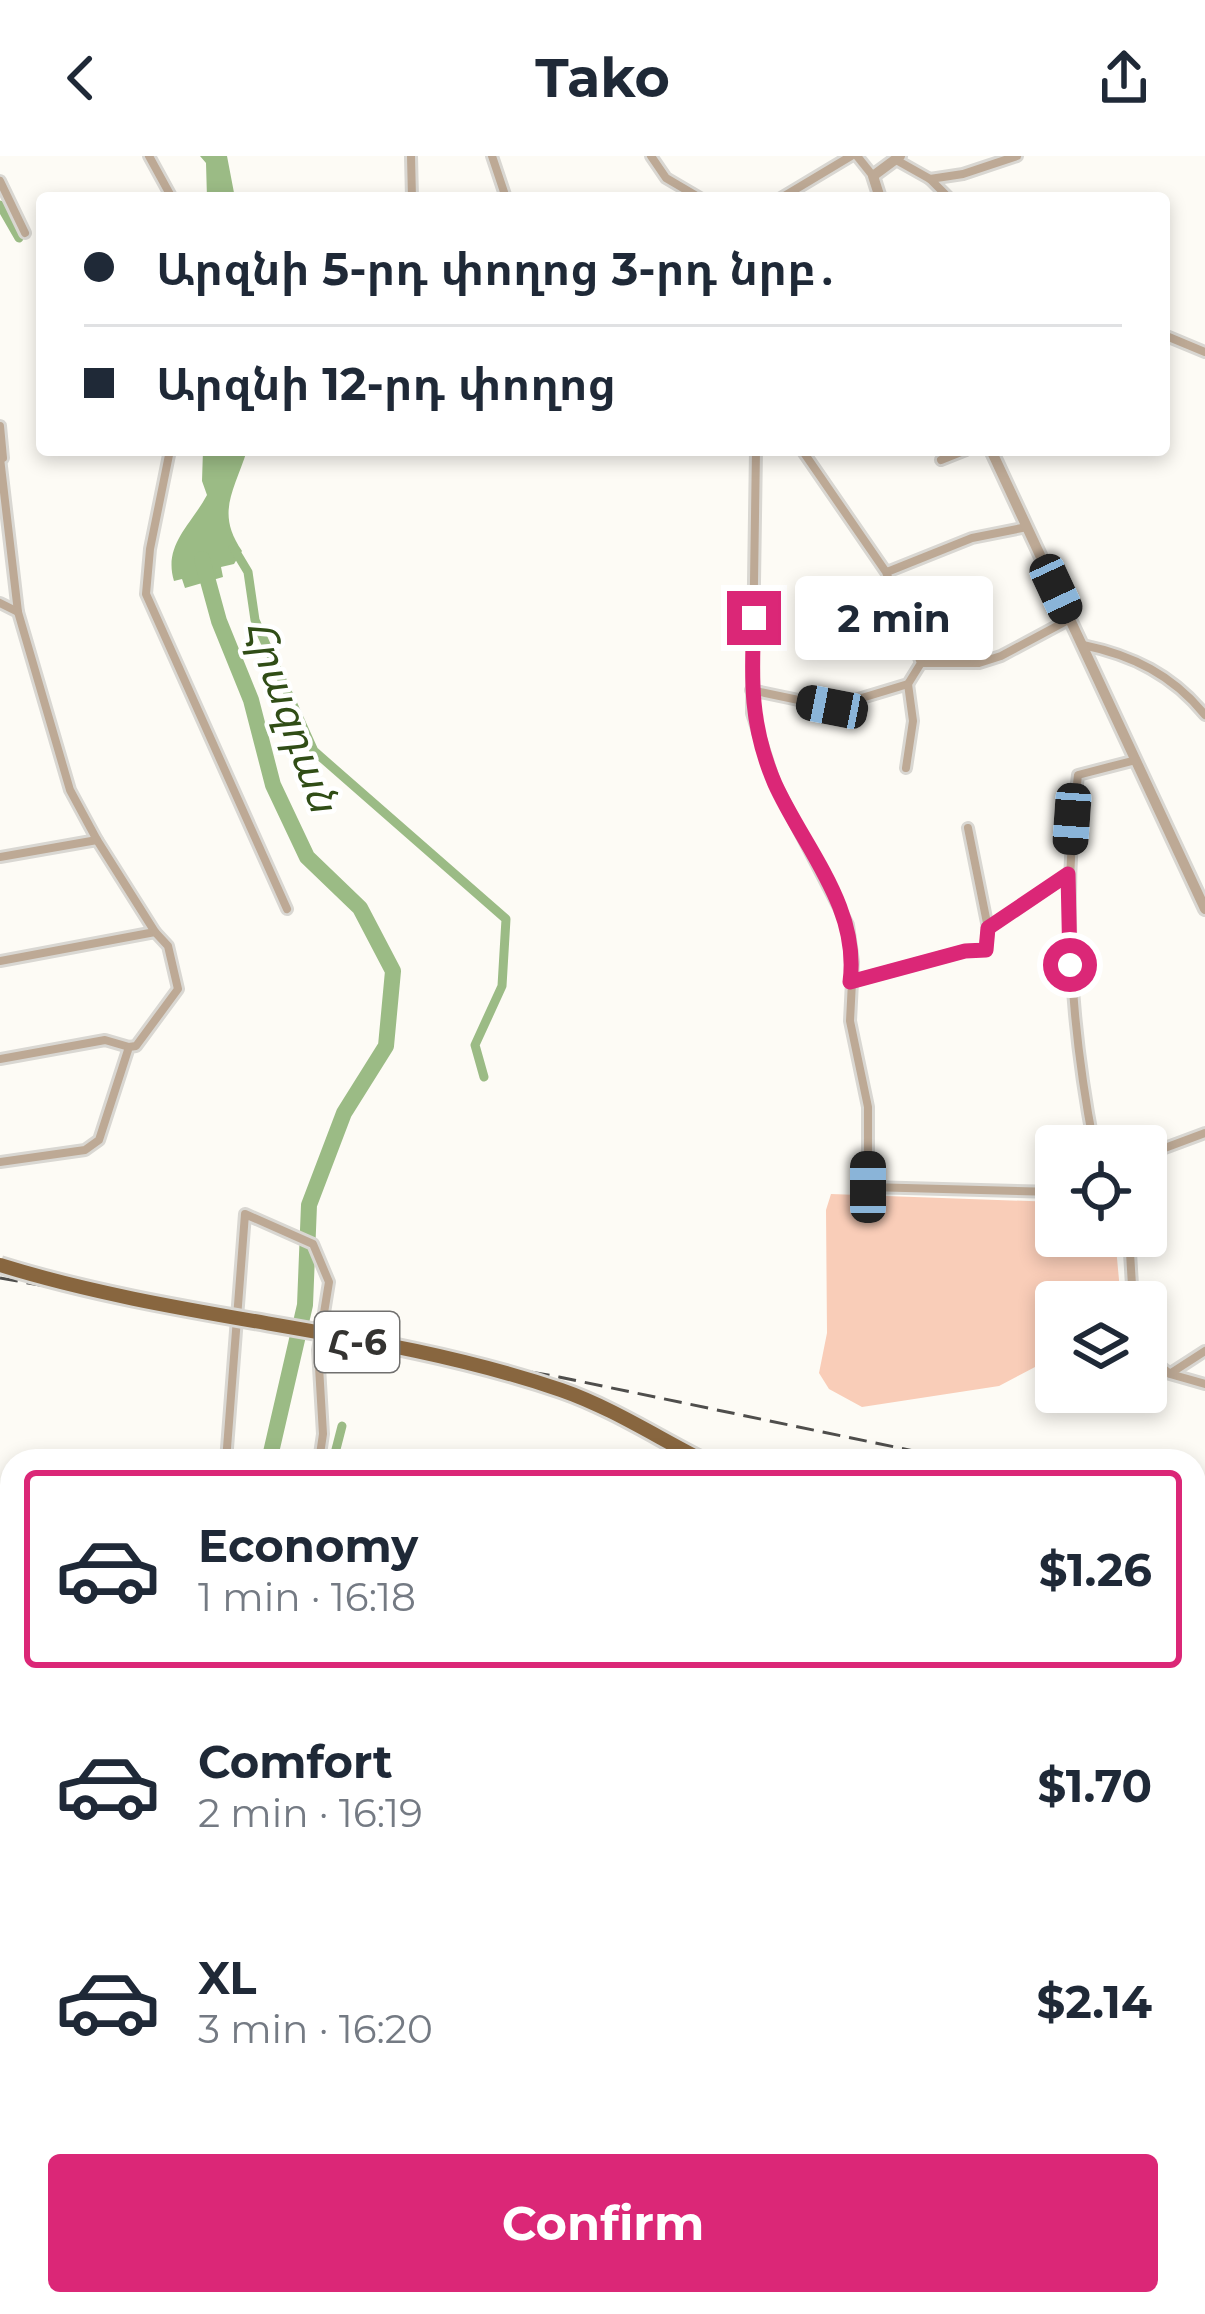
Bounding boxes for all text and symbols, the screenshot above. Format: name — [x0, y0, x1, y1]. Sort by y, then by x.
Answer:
icon: back — [48, 45, 114, 111]
text: Tako — [535, 45, 670, 111]
icon: share — [1091, 45, 1157, 111]
text: Արզնի 5-րդ փողոց 3-րդ նրբ․ — [156, 241, 838, 296]
text: Արզնի 12-րդ փողոց — [156, 356, 616, 411]
car — [1024, 549, 1088, 629]
callout: 2 min — [796, 576, 994, 660]
route end — [727, 591, 781, 645]
text: 2 min — [837, 594, 951, 642]
water label: Հրազդան — [233, 612, 351, 820]
car — [793, 682, 871, 732]
car — [1052, 782, 1092, 856]
route start — [1043, 938, 1097, 992]
map controls — [1035, 1125, 1167, 1413]
button: locate — [1035, 1125, 1167, 1257]
car — [850, 1151, 886, 1223]
button: layers — [1035, 1281, 1167, 1413]
road number: Հ-6 — [315, 1312, 399, 1372]
icon: car — [54, 1515, 162, 1623]
text: Economy — [198, 1518, 418, 1573]
text: $1.26 — [1039, 1542, 1152, 1597]
text: 1 min · 16:18 — [198, 1573, 416, 1621]
icon: car — [54, 1731, 162, 1839]
text: Comfort — [198, 1734, 393, 1789]
text: $1.70 — [1037, 1758, 1152, 1813]
text: 2 min · 16:19 — [198, 1789, 423, 1837]
icon: car — [54, 1947, 162, 2055]
text: XL — [198, 1950, 256, 2005]
text: $2.14 — [1037, 1974, 1152, 2029]
text: 3 min · 16:20 — [198, 2005, 433, 2053]
button: Confirm — [48, 2154, 1158, 2292]

